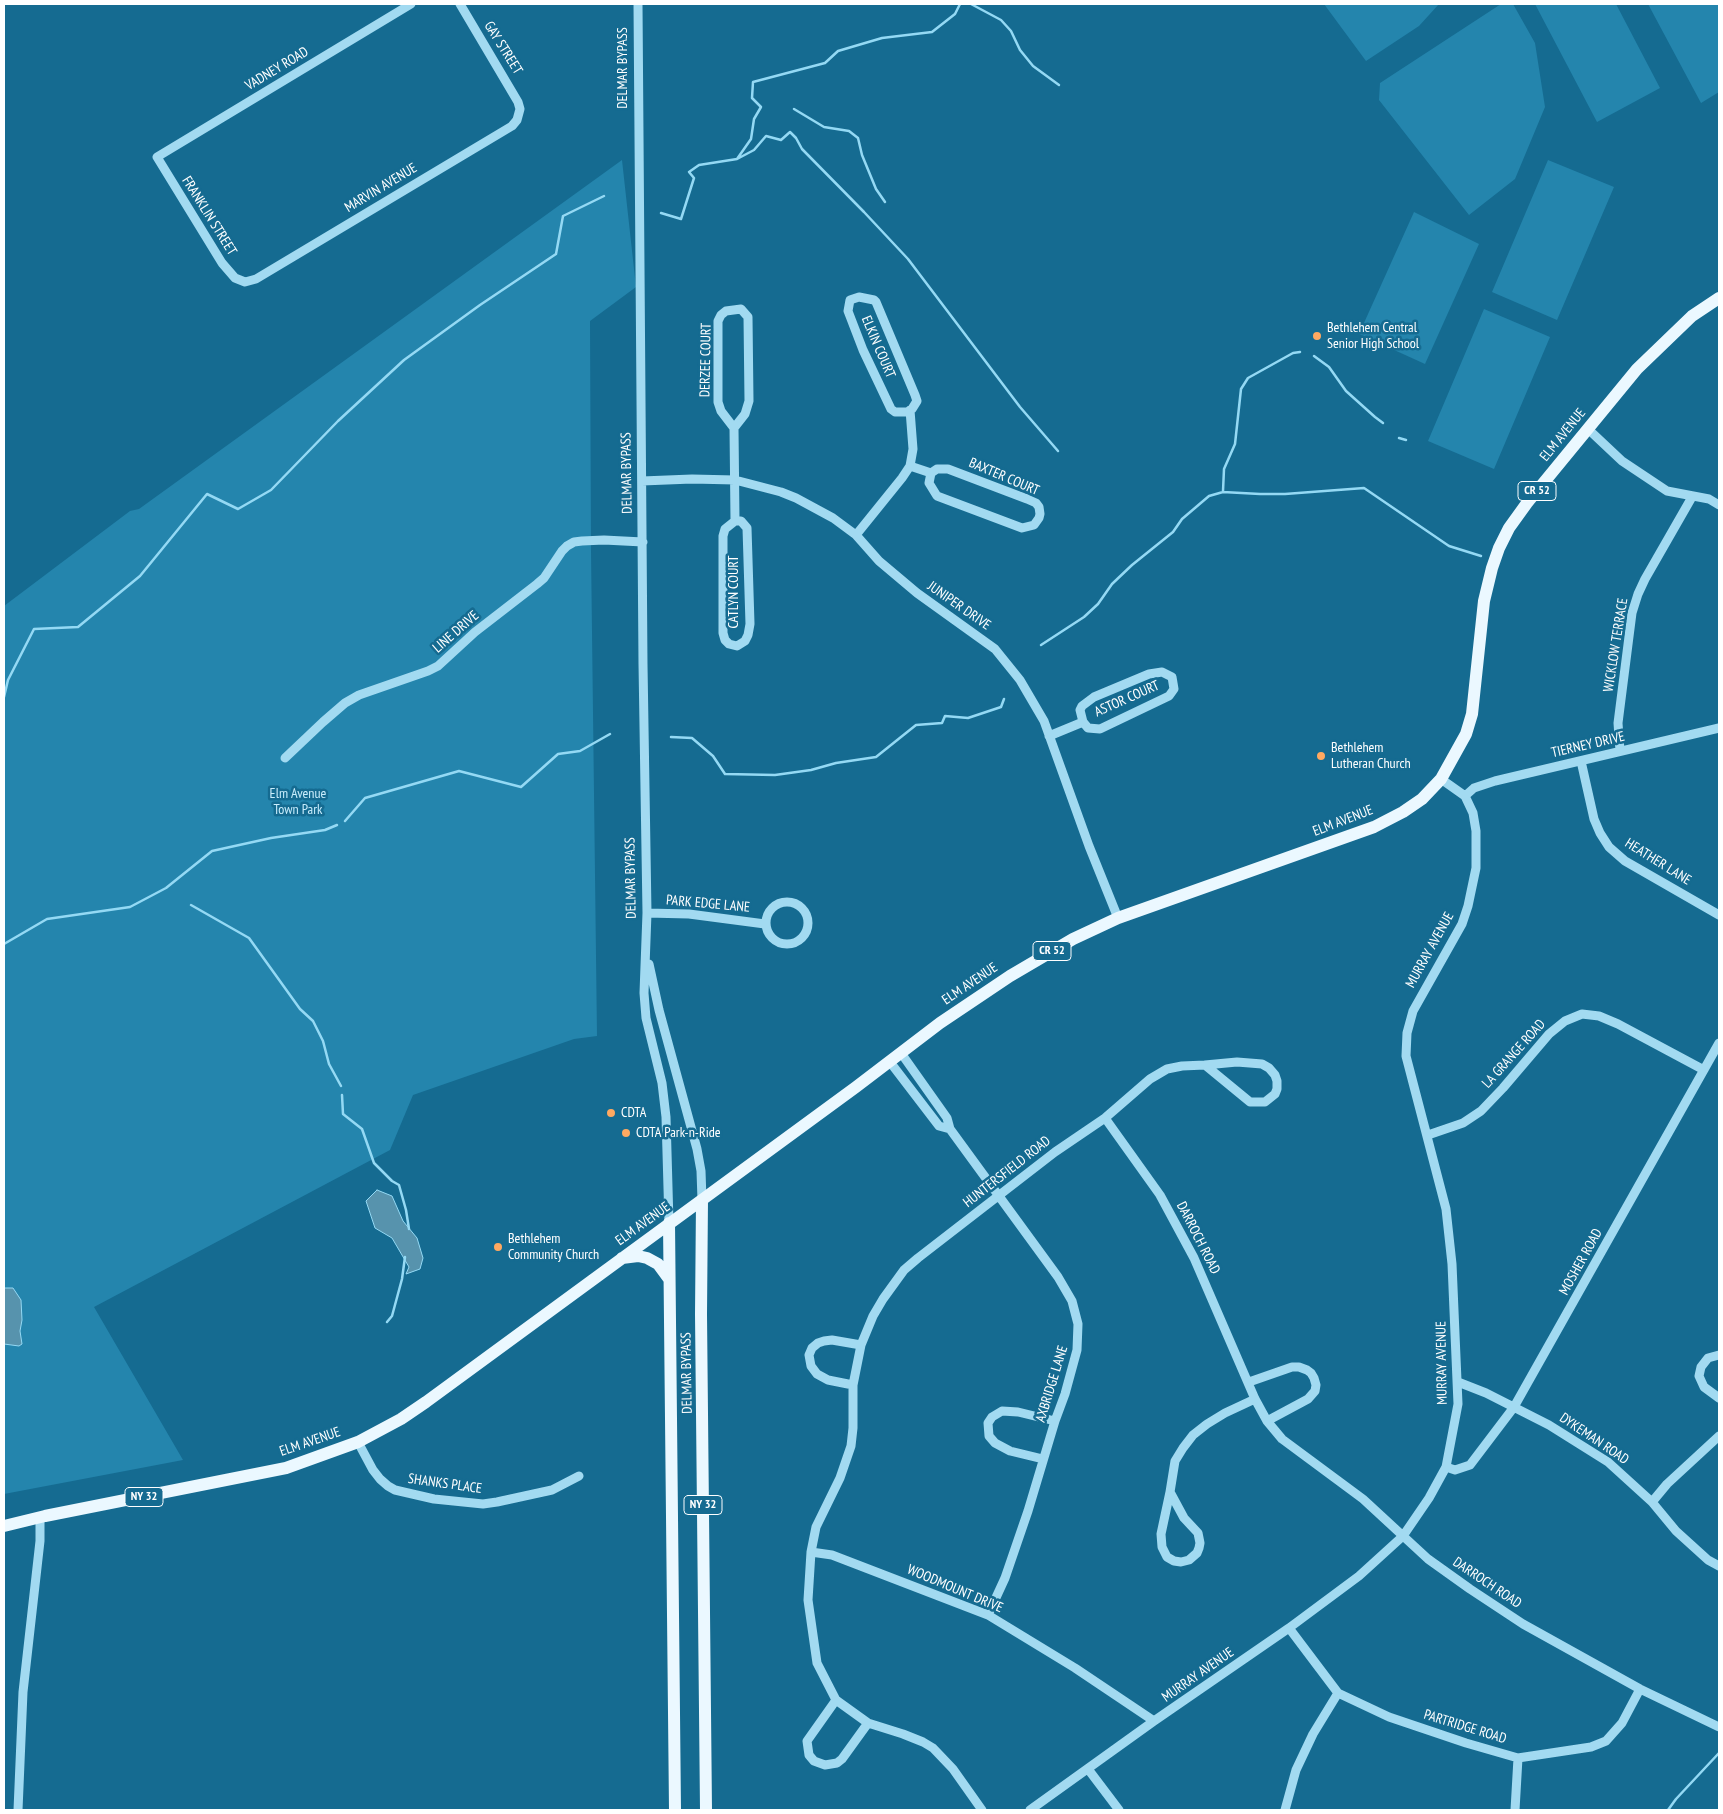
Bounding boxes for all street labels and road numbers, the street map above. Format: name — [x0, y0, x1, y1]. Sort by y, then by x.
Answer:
street label: GAY STREET — [480, 18, 526, 78]
street label: DELMAR BYPASS — [615, 27, 631, 109]
street label: VADNEY ROAD — [242, 44, 312, 94]
street label: MARVIN AVENUE — [342, 160, 420, 216]
street label: FRANKLIN STREET — [178, 173, 240, 259]
street label: ELKIN COURT — [857, 313, 899, 381]
street label: DERZEE COURT — [697, 323, 715, 397]
street label: ELM AVENUE — [1537, 405, 1589, 465]
street label: DELMAR BYPASS — [618, 432, 636, 514]
street label: BAXTER COURT — [966, 455, 1042, 499]
road number: CR 52 — [1518, 482, 1556, 501]
street label: CATLYN COURT — [726, 555, 742, 629]
street label: JUNIPER DRIVE — [924, 578, 994, 634]
street label: WICKLOW TERRACE — [1600, 597, 1632, 693]
street label: LINE DRIVE — [430, 607, 482, 657]
street label: ASTOR COURT — [1092, 677, 1162, 721]
street label: TIERNEY DRIVE — [1550, 728, 1626, 762]
street label: ELM AVENUE — [1311, 802, 1375, 840]
street label: HEATHER LANE — [1622, 835, 1694, 889]
street label: DELMAR BYPASS — [622, 837, 640, 919]
street label: PARK EDGE LANE — [665, 892, 751, 916]
street label: MURRAY AVENUE — [1402, 909, 1458, 991]
road number: CR 52 — [1033, 941, 1071, 960]
street label: ELM AVENUE — [939, 959, 1001, 1009]
street label: LA GRANGE ROAD — [1479, 1016, 1549, 1092]
street label: HUNTERSFIELD ROAD — [960, 1133, 1054, 1211]
street label: ELM AVENUE — [613, 1199, 673, 1249]
street label: DARROCH ROAD — [1173, 1199, 1223, 1277]
street label: MOSHER ROAD — [1556, 1226, 1606, 1298]
street label: MURRAY AVENUE — [1433, 1321, 1451, 1405]
street label: DELMAR BYPASS — [678, 1332, 696, 1414]
street label: AXBRIDGE LANE — [1032, 1344, 1072, 1424]
street label: DYKEMAN ROAD — [1556, 1410, 1632, 1468]
street label: ELM AVENUE — [277, 1424, 343, 1460]
street label: SHANKS PLACE — [407, 1470, 483, 1498]
road number: NY 32 — [125, 1488, 163, 1506]
road number: NY 32 — [684, 1496, 722, 1514]
street label: DARROCH ROAD — [1450, 1554, 1524, 1612]
street label: WOODMOUNT DRIVE — [905, 1561, 1005, 1617]
street label: MURRAY AVENUE — [1159, 1644, 1237, 1706]
street label: PARTRIDGE ROAD — [1422, 1706, 1508, 1748]

